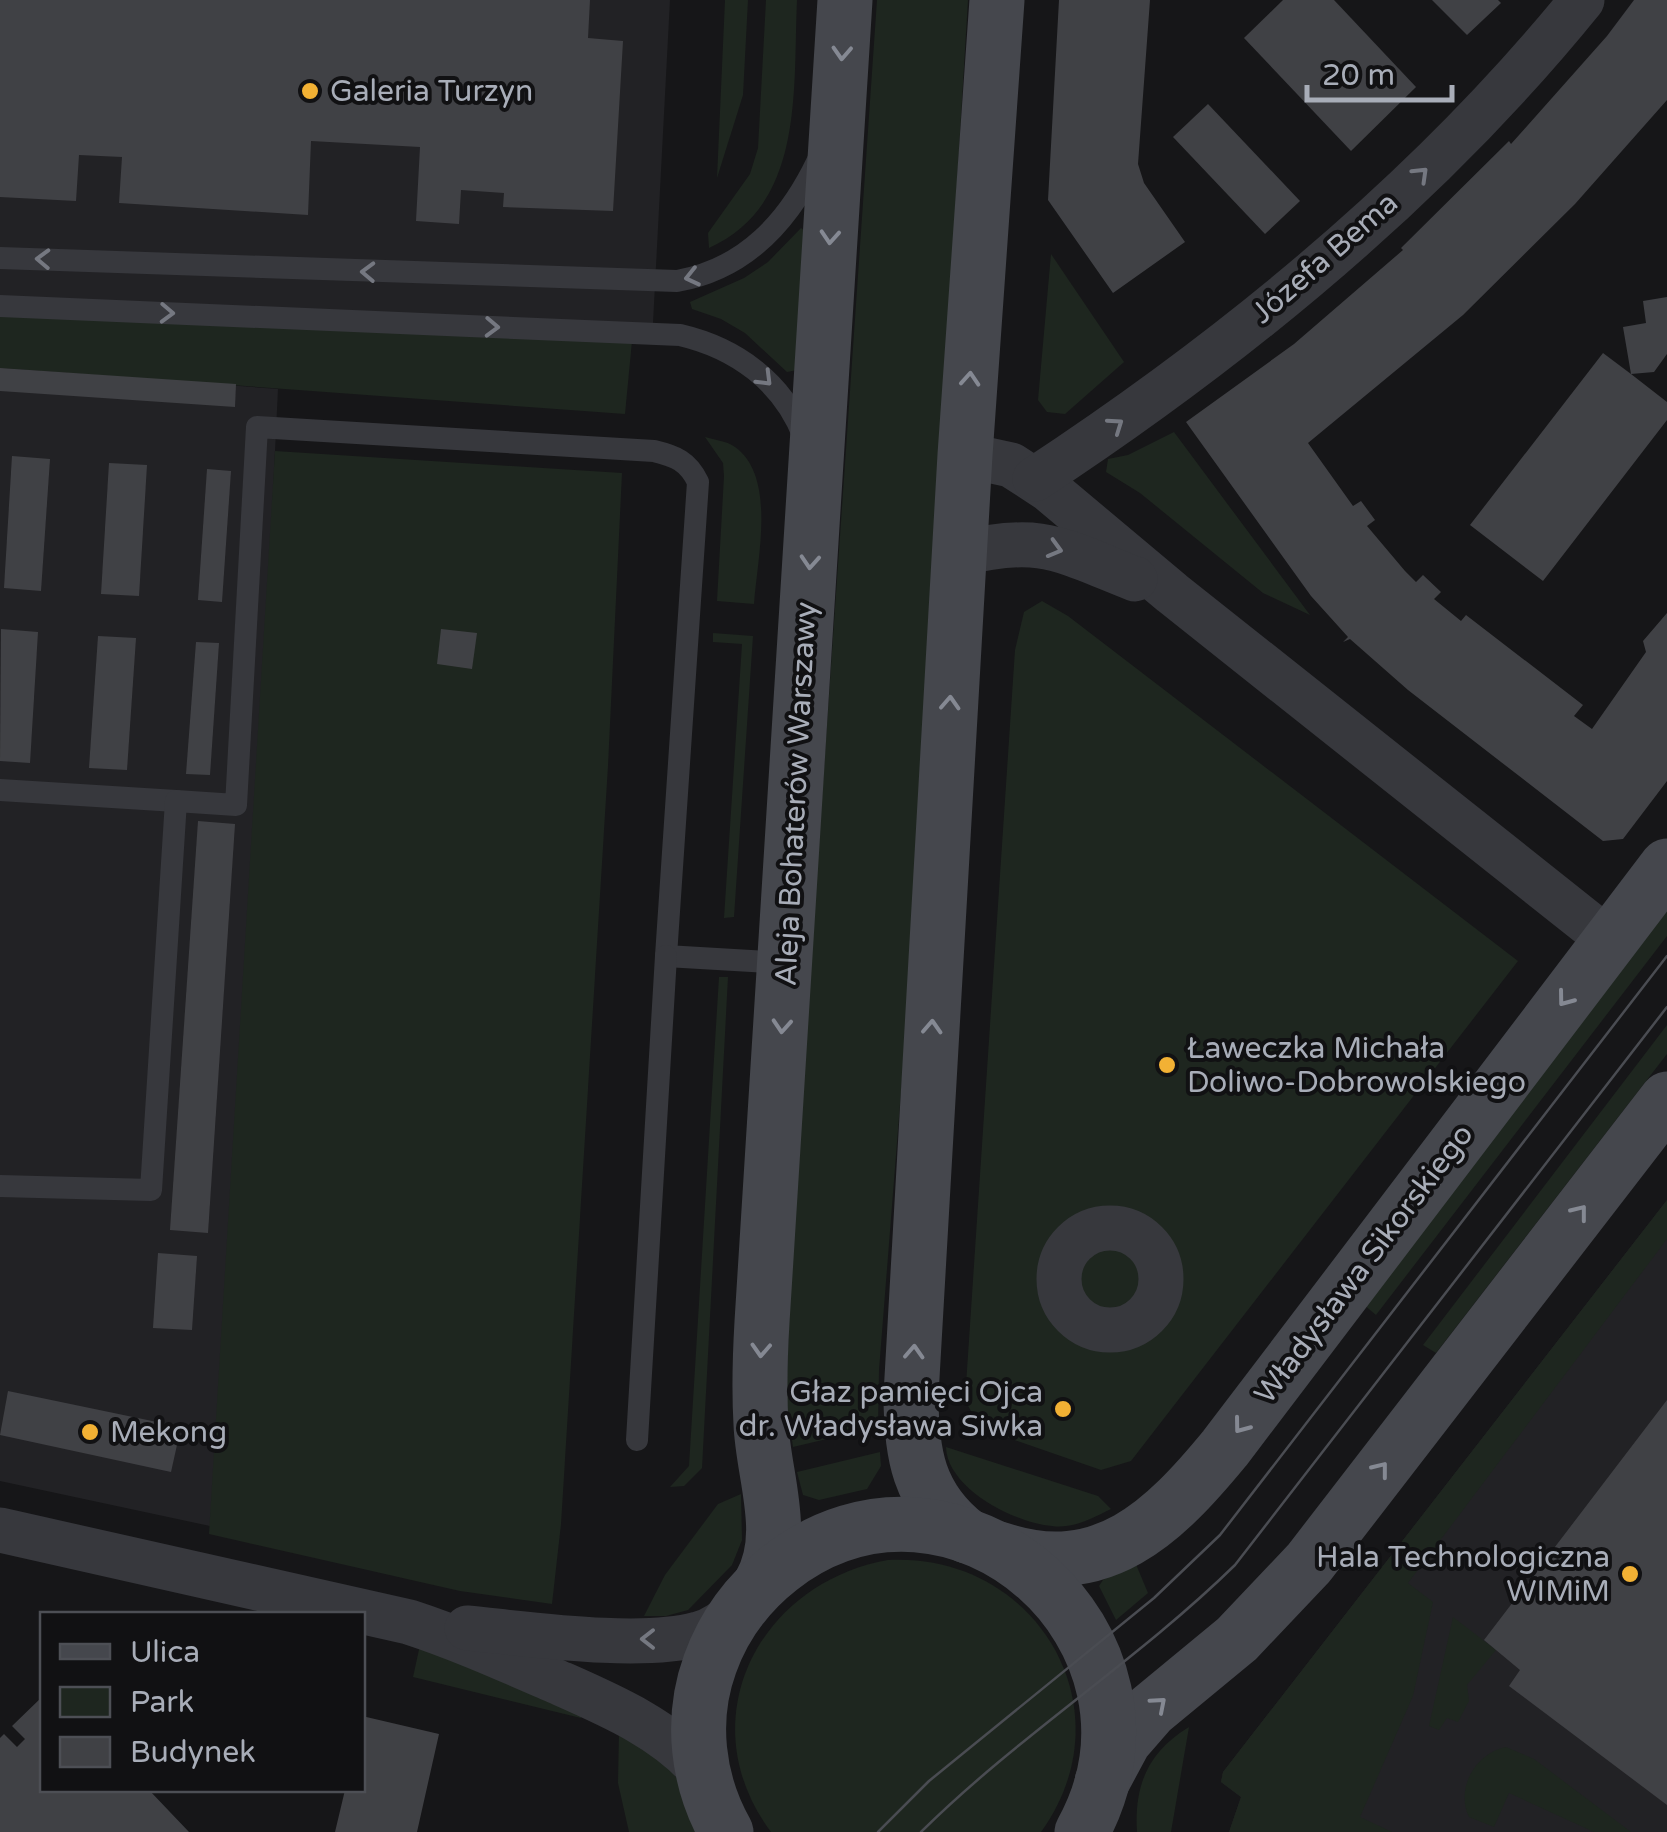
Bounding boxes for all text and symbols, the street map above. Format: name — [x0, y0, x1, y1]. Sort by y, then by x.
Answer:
scale bar — [1307, 40, 1452, 102]
one-way arrow — [832, 45, 853, 61]
text: 20 m — [1322, 57, 1395, 94]
place label: Galeria Turzyn — [330, 73, 533, 110]
marker: Galeria Turzyn — [299, 80, 321, 102]
one-way arrow — [1409, 168, 1427, 186]
street label: Józefa Bema — [1244, 184, 1406, 332]
one-way arrow — [820, 230, 842, 246]
one-way arrow — [35, 249, 51, 270]
one-way arrow — [359, 261, 375, 282]
one-way arrow — [684, 265, 701, 286]
one-way arrow — [160, 302, 176, 323]
one-way arrow — [485, 316, 501, 337]
one-way arrow — [753, 368, 771, 386]
one-way arrow — [959, 370, 981, 386]
one-way arrow — [1104, 419, 1123, 437]
one-way arrow — [1046, 537, 1063, 558]
one-way arrow — [800, 554, 821, 570]
street label: Aleja Bohaterów Warszawy — [767, 601, 825, 987]
one-way arrow — [939, 695, 960, 711]
one-way arrow — [1559, 988, 1576, 1006]
one-way arrow — [772, 1018, 793, 1034]
one-way arrow — [921, 1019, 942, 1035]
place label: Ławeczka Michała Doliwo-Dobrowolskiego — [1187, 1030, 1526, 1101]
marker: Ławeczka Michała Doliwo-Dobrowolskiego — [1156, 1054, 1178, 1076]
street label: Władysława Sikorskiego — [1247, 1117, 1481, 1411]
one-way arrow — [1568, 1205, 1586, 1223]
one-way arrow — [751, 1343, 772, 1359]
one-way arrow — [903, 1343, 924, 1359]
place label: Głaz pamięci Ojca dr. Władysława Siwka — [739, 1374, 1043, 1445]
marker: Głaz pamięci Ojca dr. Władysława Siwka — [1052, 1398, 1074, 1420]
place label: Mekong — [110, 1414, 227, 1451]
one-way arrow — [1236, 1414, 1253, 1432]
marker: Mekong — [79, 1421, 101, 1443]
one-way arrow — [1370, 1462, 1387, 1480]
place label: Hala Technologiczna WIMiM — [1316, 1539, 1610, 1610]
marker: Hala Technologiczna WIMiM — [1619, 1563, 1641, 1585]
legend — [40, 1612, 365, 1792]
one-way arrow — [639, 1628, 655, 1649]
text: Ulica — [130, 1634, 200, 1671]
text: Park — [130, 1684, 194, 1721]
one-way arrow — [1147, 1698, 1166, 1716]
text: Budynek — [130, 1734, 256, 1771]

